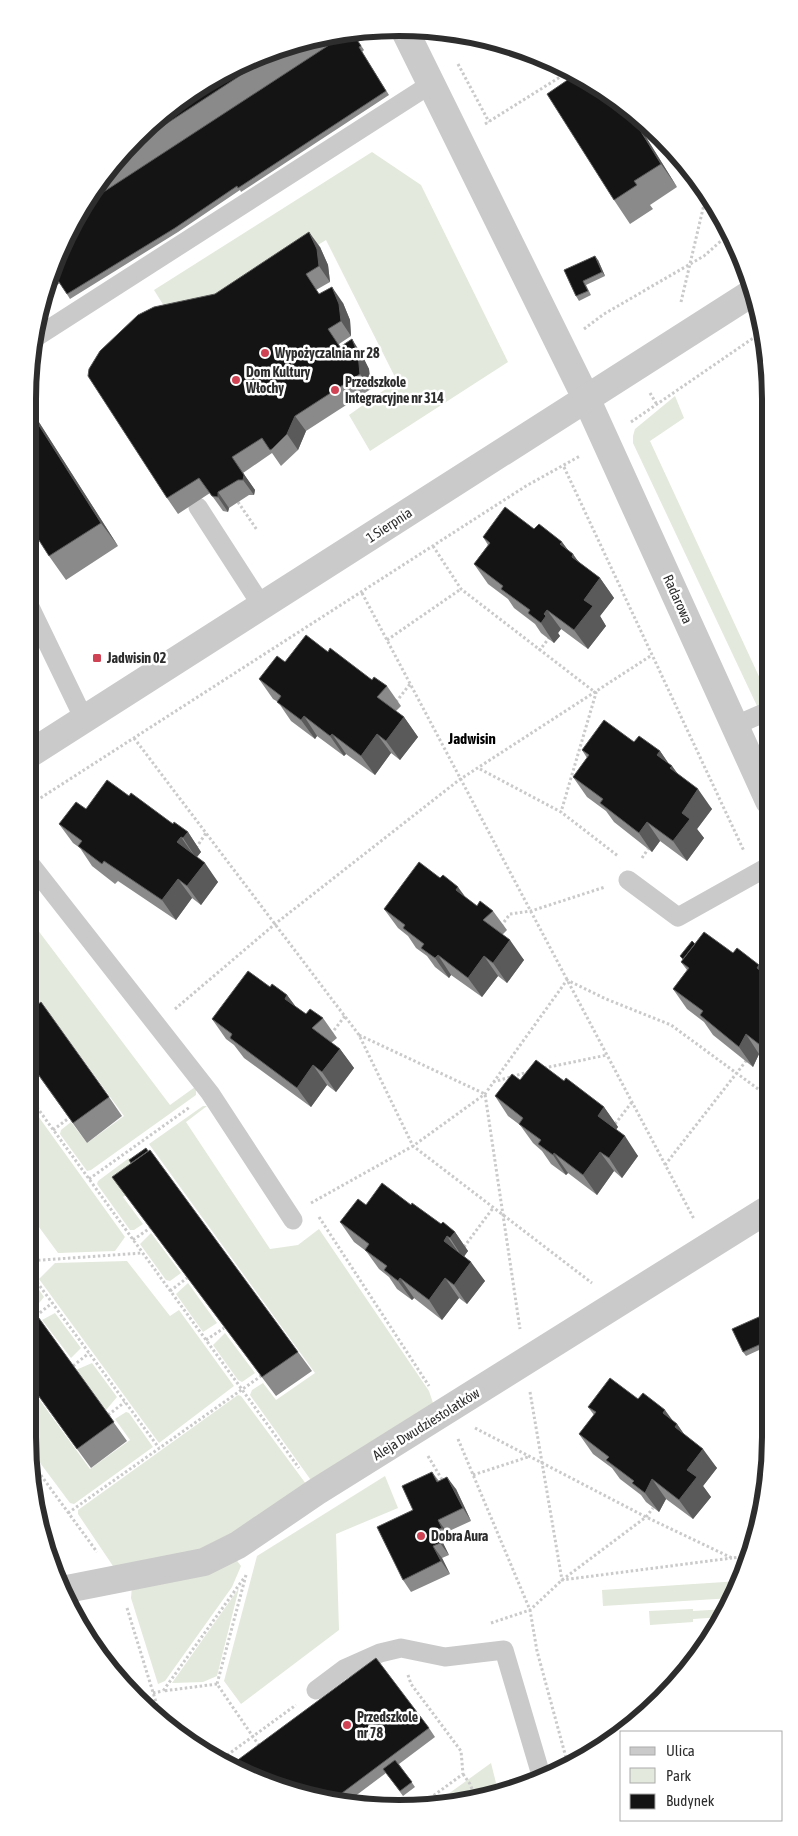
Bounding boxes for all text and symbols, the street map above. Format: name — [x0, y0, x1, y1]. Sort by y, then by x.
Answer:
place label: Wypożyczalnia nr 28 — [274, 345, 380, 361]
marker: Wypożyczalnia nr 28 — [259, 347, 271, 359]
place label: Dom Kultury Włochy — [245, 364, 311, 396]
marker: Dom Kultury Włochy — [230, 374, 242, 386]
place label: Przedszkole Integracyjne nr 314 — [345, 374, 444, 406]
marker: Przedszkole Integracyjne nr 314 — [329, 384, 341, 396]
street label: 1 Sierpnia — [363, 504, 415, 546]
street label: Radarowa — [660, 572, 696, 626]
place label: Jadwisin 02 — [106, 650, 167, 666]
marker: Jadwisin 02 — [91, 652, 103, 664]
district label: Jadwisin — [447, 730, 496, 747]
street label: Aleja Dwudziestolatków — [370, 1384, 483, 1463]
place label: Dobra Aura — [431, 1528, 489, 1544]
marker: Dobra Aura — [415, 1530, 427, 1542]
place label: Przedszkole nr 78 — [357, 1709, 418, 1741]
marker: Przedszkole nr 78 — [341, 1719, 353, 1731]
legend — [620, 1731, 783, 1821]
text: Ulica — [666, 1742, 695, 1759]
text: Park — [666, 1767, 691, 1784]
text: Budynek — [666, 1792, 715, 1809]

